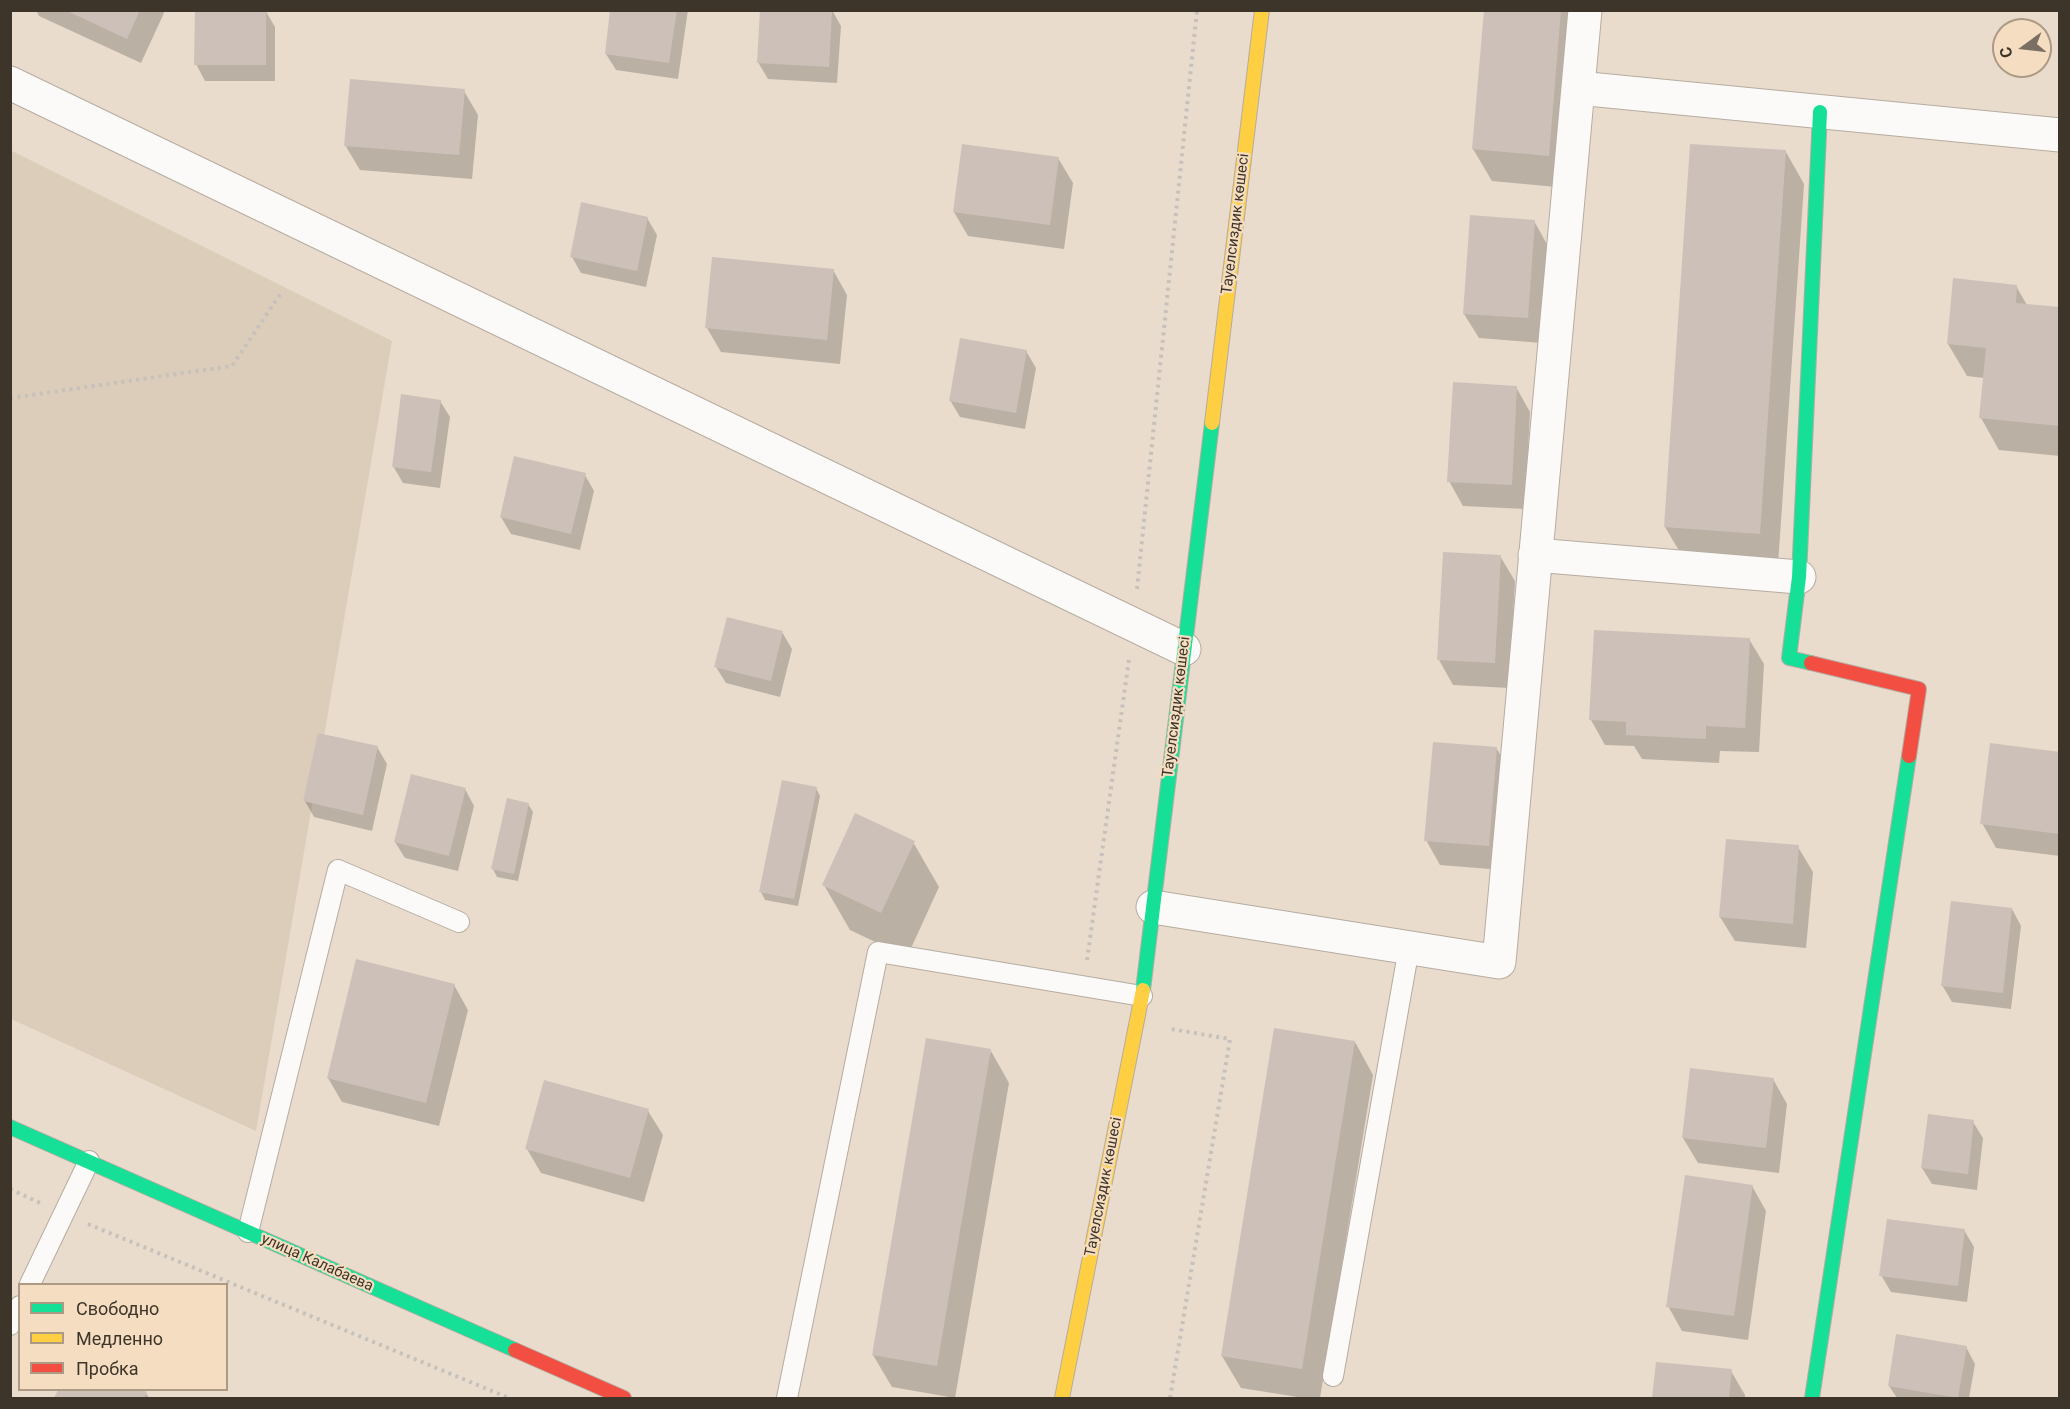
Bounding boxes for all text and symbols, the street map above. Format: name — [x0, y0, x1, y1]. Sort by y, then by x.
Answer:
north arrow — [1992, 18, 2052, 78]
text: С — [1996, 45, 2017, 60]
street label: Тауелсиздик көшесі — [1218, 153, 1254, 295]
street label: Тауелсиздик көшесі — [1159, 636, 1195, 778]
street label: Тауелсиздик көшесі — [1082, 1116, 1126, 1258]
street label: улица Калабаева — [258, 1230, 376, 1296]
legend — [18, 1283, 228, 1391]
text: Свободно — [76, 1298, 159, 1319]
text: Медленно — [76, 1328, 163, 1349]
text: Пробка — [76, 1358, 139, 1379]

